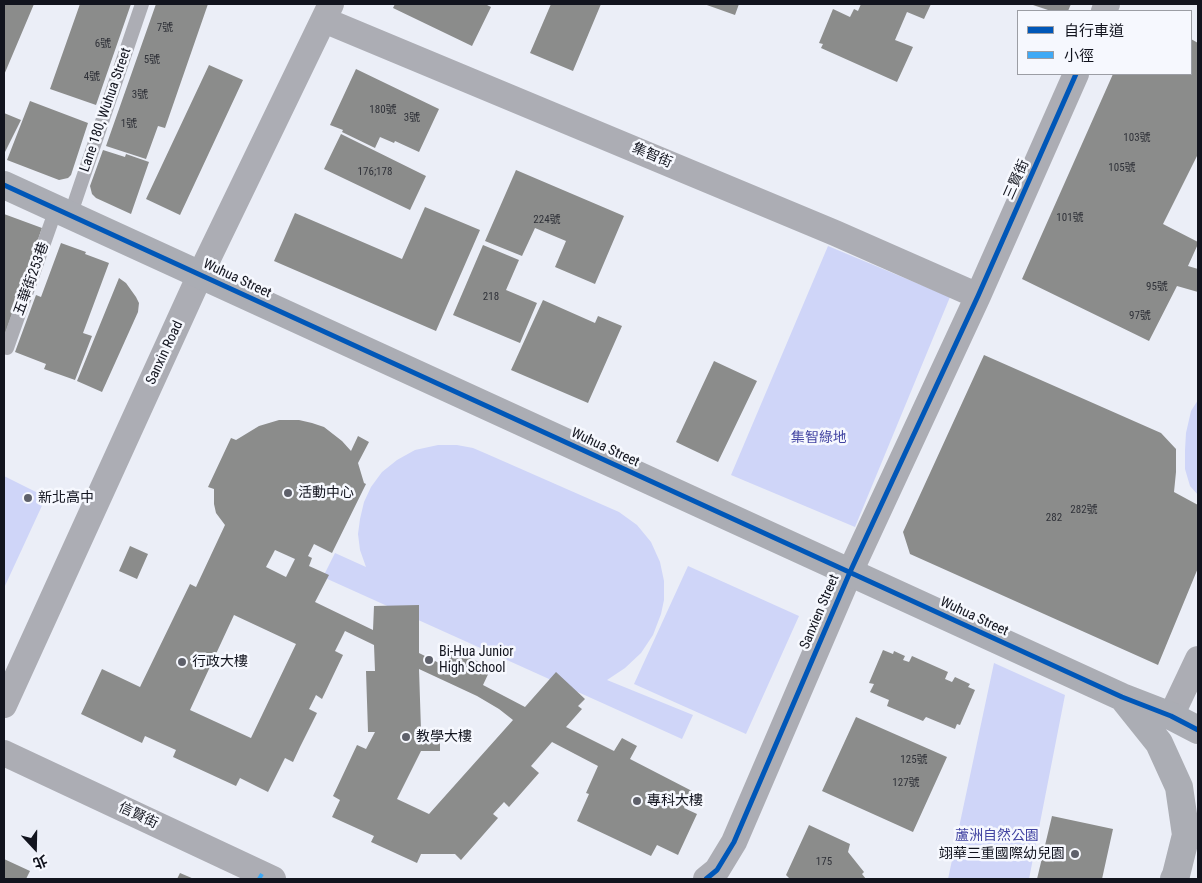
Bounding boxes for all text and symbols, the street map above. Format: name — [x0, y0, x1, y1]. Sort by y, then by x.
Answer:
legend — [1017, 10, 1192, 75]
house number: 7號 — [157, 21, 173, 35]
text: 自行車道 — [1064, 22, 1124, 40]
house number: 6號 — [95, 37, 111, 51]
street label: Lane 180, Wuhua Street — [77, 46, 135, 174]
text: 小徑 — [1064, 47, 1094, 65]
house number: 5號 — [144, 53, 160, 67]
house number: 4號 — [84, 70, 100, 84]
house number: 3號 — [132, 88, 148, 102]
house number: 180號 — [369, 103, 397, 117]
house number: 3號 — [404, 111, 420, 125]
house number: 1號 — [121, 117, 137, 131]
house number: 103號 — [1123, 131, 1151, 145]
street label: 集智街 — [629, 140, 675, 172]
street label: 三賢街 — [1001, 157, 1033, 203]
house number: 105號 — [1108, 161, 1136, 175]
house number: 176;178 — [358, 165, 392, 179]
house number: 101號 — [1056, 211, 1084, 225]
house number: 224號 — [533, 213, 561, 227]
street label: 五華街253巷 — [11, 240, 53, 318]
street label: Wuhua Street — [200, 256, 274, 302]
house number: 95號 — [1146, 280, 1168, 294]
house number: 218 — [483, 290, 499, 304]
house number: 97號 — [1129, 309, 1151, 323]
street label: Sanxin Road — [143, 319, 187, 387]
street label: Wuhua Street — [568, 425, 642, 471]
park label: 集智綠地 — [791, 430, 847, 446]
place label: 活動中心 — [298, 485, 354, 501]
marker: 活動中心 — [282, 487, 294, 499]
place label: 新北高中 — [38, 490, 94, 506]
marker: 新北高中 — [22, 492, 34, 504]
house number: 282號 — [1070, 503, 1098, 517]
house number: 282 — [1046, 511, 1062, 525]
street label: Sanxien Street — [797, 572, 843, 652]
street label: Wuhua Street — [937, 594, 1011, 640]
place label: Bi-Hua Junior High School — [439, 644, 514, 676]
place label: 行政大樓 — [192, 654, 248, 670]
marker: Bi-Hua Junior High School — [423, 654, 435, 666]
marker: 行政大樓 — [176, 656, 188, 668]
place label: 教學大樓 — [416, 729, 472, 745]
marker: 教學大樓 — [400, 731, 412, 743]
house number: 125號 — [900, 753, 928, 767]
house number: 127號 — [892, 776, 920, 790]
place label: 專科大樓 — [647, 793, 703, 809]
marker: 專科大樓 — [631, 795, 643, 807]
street label: 信賢街 — [115, 800, 161, 832]
north arrow — [10, 823, 60, 873]
park label: 蘆洲自然公園 — [955, 828, 1039, 844]
place label: 翊華三重國際幼兒園 — [939, 846, 1065, 862]
marker: 翊華三重國際幼兒園 — [1069, 848, 1081, 860]
text: 北 — [31, 852, 50, 872]
house number: 175 — [816, 855, 832, 869]

